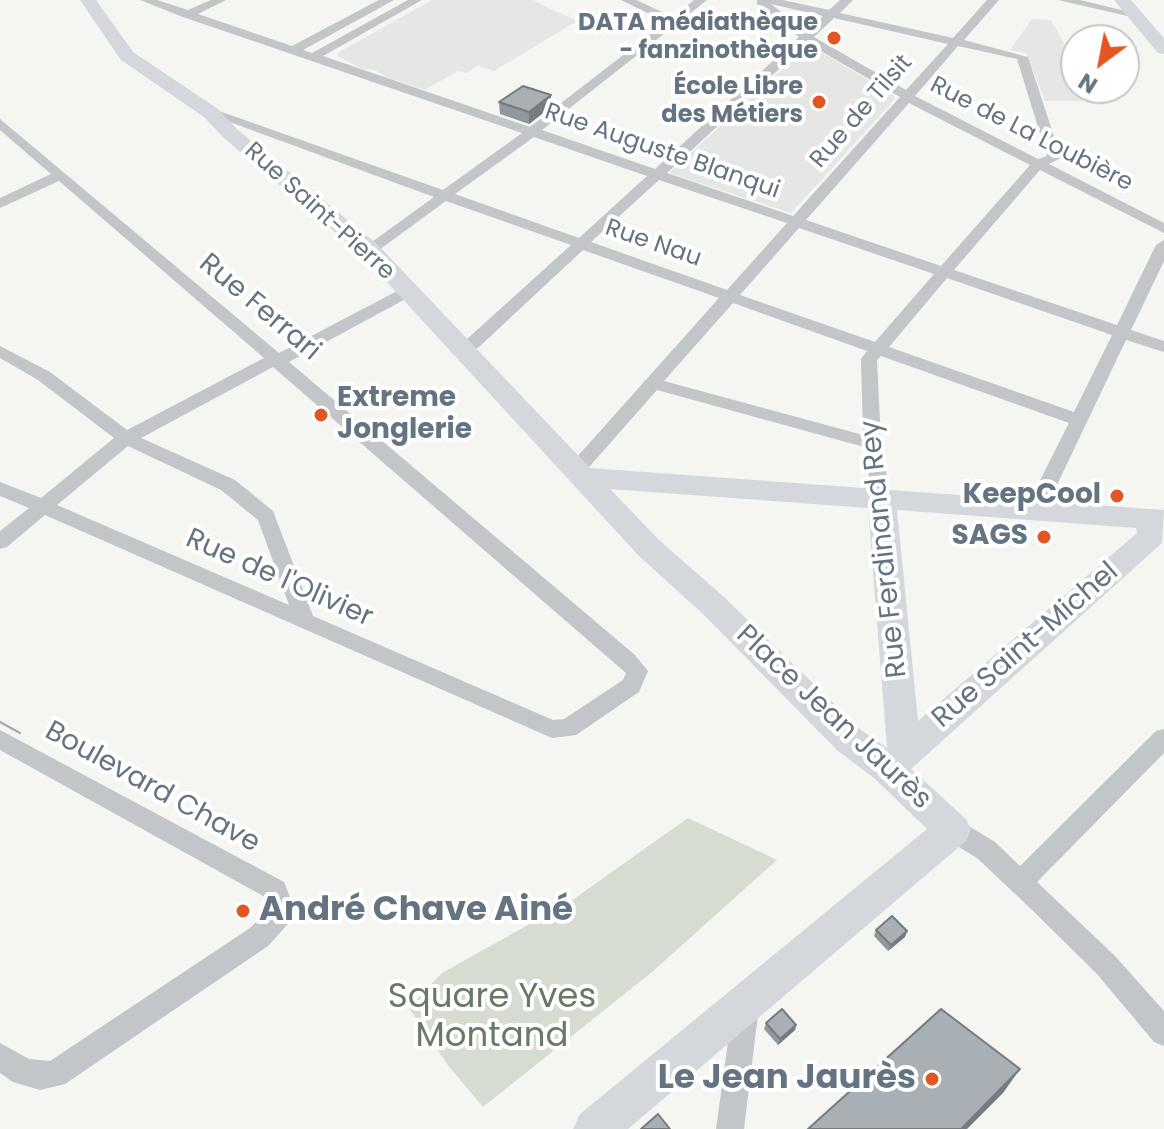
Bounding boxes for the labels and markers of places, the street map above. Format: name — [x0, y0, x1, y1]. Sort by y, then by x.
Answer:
place label: DATA médiathèque - fanzinothèque — [578, 10, 818, 66]
marker: DATA médiathèque - fanzinothèque — [825, 29, 843, 47]
place label: École Libre des Métiers — [661, 74, 803, 130]
marker: École Libre des Métiers — [810, 93, 828, 111]
place label: Extreme Jonglerie — [337, 382, 472, 448]
marker: Extreme Jonglerie — [312, 406, 330, 424]
place label: KeepCool — [963, 479, 1101, 513]
marker: KeepCool — [1108, 487, 1126, 505]
place label: SAGS — [952, 520, 1028, 554]
marker: SAGS — [1035, 528, 1053, 546]
place label: André Chave Ainé — [259, 891, 573, 931]
marker: André Chave Ainé — [234, 902, 252, 920]
place label: Le Jean Jaurès — [658, 1059, 916, 1099]
marker: Le Jean Jaurès — [923, 1070, 941, 1088]

